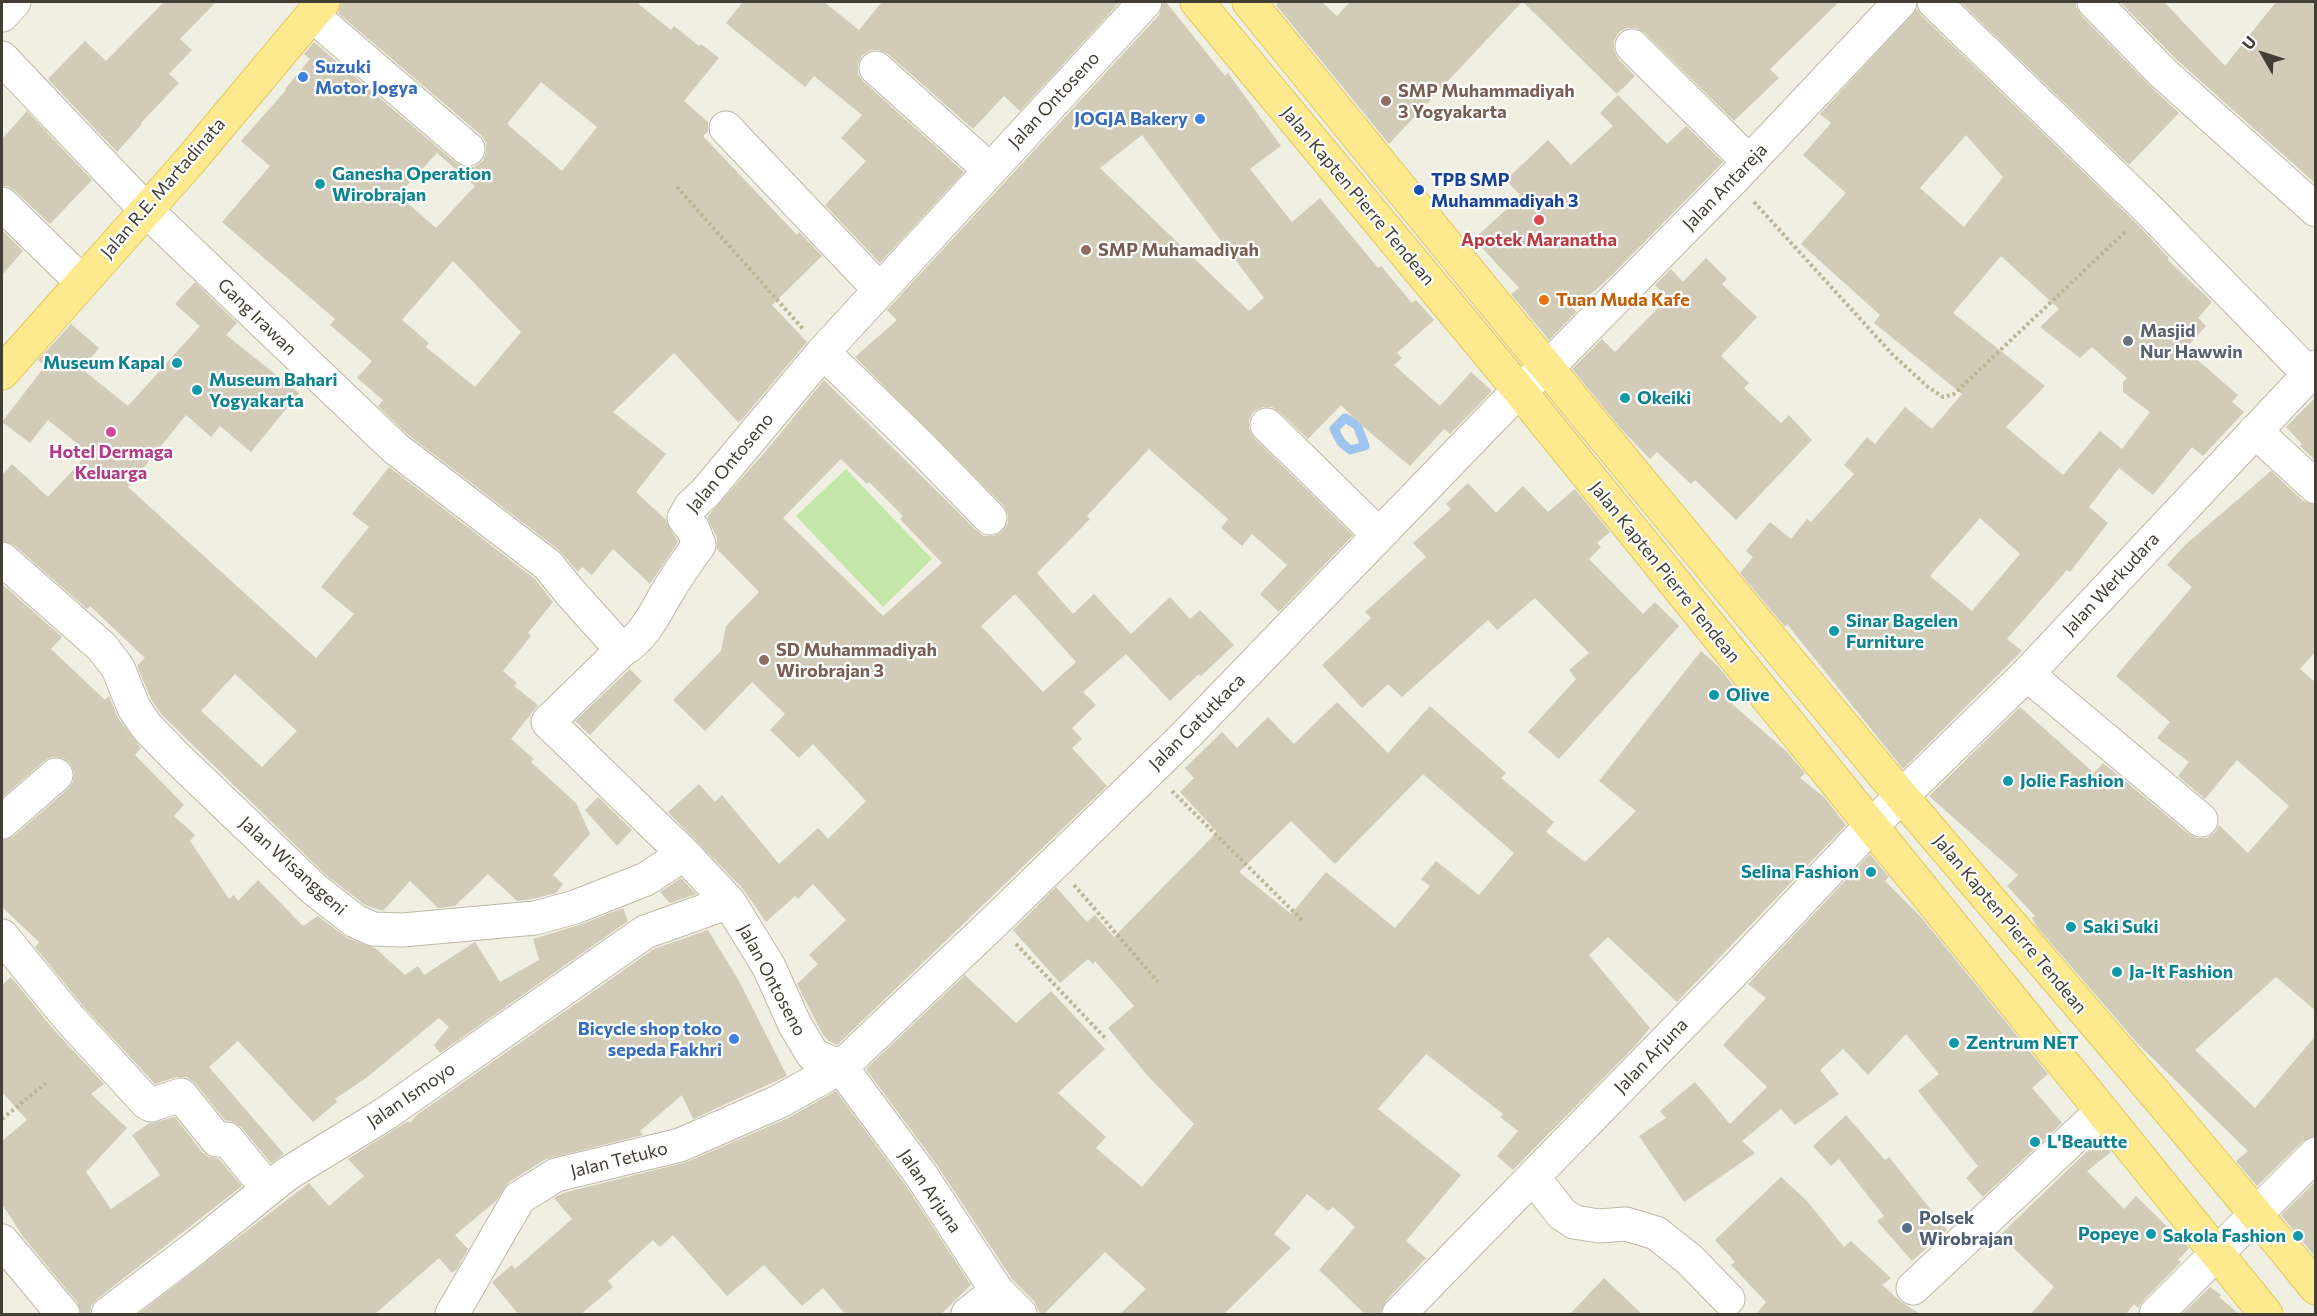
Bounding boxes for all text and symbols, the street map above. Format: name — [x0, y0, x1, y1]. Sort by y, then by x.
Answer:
north arrow — [2233, 24, 2293, 84]
text: U — [2238, 32, 2260, 53]
street label: Jalan Ontoseno — [1004, 47, 1104, 153]
place label: Suzuki Motor Jogya — [315, 56, 418, 98]
marker: Suzuki Motor Jogya — [296, 70, 310, 84]
place label: SMP Muhammadiyah 3 Yogyakarta — [1398, 80, 1575, 122]
marker: SMP Muhammadiyah 3 Yogyakarta — [1379, 94, 1393, 108]
street label: Jalan Kapten Pierre Tendean — [1277, 102, 1439, 290]
place label: JOGJA Bakery — [1074, 108, 1188, 130]
marker: JOGJA Bakery — [1193, 112, 1207, 126]
street label: Jalan R.E. Martadinata — [96, 113, 230, 263]
street label: Jalan Antareja — [1678, 139, 1772, 235]
place label: Ganesha Operation Wirobrajan — [332, 163, 492, 206]
place label: TPB SMP Muhammadiyah 3 — [1431, 169, 1578, 212]
marker: Ganesha Operation Wirobrajan — [313, 177, 327, 191]
marker: TPB SMP Muhammadiyah 3 — [1412, 183, 1426, 197]
marker: Apotek Maranatha — [1532, 213, 1546, 227]
place label: Apotek Maranatha — [1461, 229, 1617, 251]
place label: SMP Muhamadiyah — [1098, 239, 1259, 261]
marker: SMP Muhamadiyah — [1079, 243, 1093, 257]
street label: Gang Irawan — [213, 274, 301, 360]
place label: Tuan Muda Kafe — [1556, 289, 1690, 311]
marker: Tuan Muda Kafe — [1537, 293, 1551, 307]
place label: Masjid Nur Hawwin — [2140, 320, 2243, 362]
marker: Masjid Nur Hawwin — [2121, 334, 2135, 348]
place label: Museum Kapal — [43, 352, 165, 374]
marker: Museum Kapal — [170, 356, 184, 370]
place label: Museum Bahari Yogyakarta — [209, 369, 338, 412]
marker: Museum Bahari Yogyakarta — [190, 383, 204, 397]
place label: Okeiki — [1637, 387, 1691, 409]
marker: Okeiki — [1618, 391, 1632, 405]
street label: Jalan Ontoseno — [682, 409, 778, 517]
marker: Hotel Dermaga Keluarga — [104, 425, 118, 439]
place label: Hotel Dermaga Keluarga — [49, 441, 173, 484]
street label: Jalan Kapten Pierre Tendean — [1585, 477, 1745, 667]
street label: Jalan Werkudara — [2058, 528, 2164, 640]
place label: Sinar Bagelen Furniture — [1846, 610, 1958, 652]
marker: Sinar Bagelen Furniture — [1827, 624, 1841, 638]
place label: SD Muhammadiyah Wirobrajan 3 — [776, 639, 937, 682]
marker: SD Muhammadiyah Wirobrajan 3 — [757, 653, 771, 667]
street label: Jalan Gatutkaca — [1144, 669, 1250, 775]
place label: Olive — [1726, 684, 1769, 706]
marker: Olive — [1707, 688, 1721, 702]
place label: Jolie Fashion — [2020, 770, 2124, 792]
marker: Jolie Fashion — [2001, 774, 2015, 788]
street label: Jalan Wisanggeni — [235, 812, 351, 920]
street label: Jalan Kapten Pierre Tendean — [1929, 830, 2091, 1018]
place label: Selina Fashion — [1741, 861, 1859, 883]
marker: Selina Fashion — [1864, 865, 1878, 879]
place label: Saki Suki — [2083, 916, 2159, 938]
street label: Jalan Ontoseno — [733, 920, 811, 1040]
marker: Saki Suki — [2064, 920, 2078, 934]
place label: Ja-It Fashion — [2129, 961, 2233, 983]
marker: Ja-It Fashion — [2110, 965, 2124, 979]
street label: Jalan Arjuna — [1610, 1014, 1692, 1098]
place label: Bicycle shop toko sepeda Fakhri — [578, 1018, 722, 1060]
marker: Bicycle shop toko sepeda Fakhri — [727, 1032, 741, 1046]
place label: Zentrum NET — [1966, 1032, 2079, 1054]
marker: Zentrum NET — [1947, 1036, 1961, 1050]
street label: Jalan Ismoyo — [363, 1058, 459, 1132]
place label: L'Beautte — [2047, 1131, 2127, 1153]
marker: L'Beautte — [2028, 1135, 2042, 1149]
street label: Jalan Tetuko — [568, 1137, 670, 1183]
street label: Jalan Arjuna — [894, 1145, 966, 1237]
place label: Polsek Wirobrajan — [1919, 1207, 2013, 1250]
marker: Polsek Wirobrajan — [1900, 1221, 1914, 1235]
place label: Popeye — [2078, 1223, 2139, 1245]
place label: Sakola Fashion — [2163, 1225, 2286, 1247]
marker: Popeye — [2144, 1227, 2158, 1241]
marker: Sakola Fashion — [2291, 1229, 2305, 1243]

